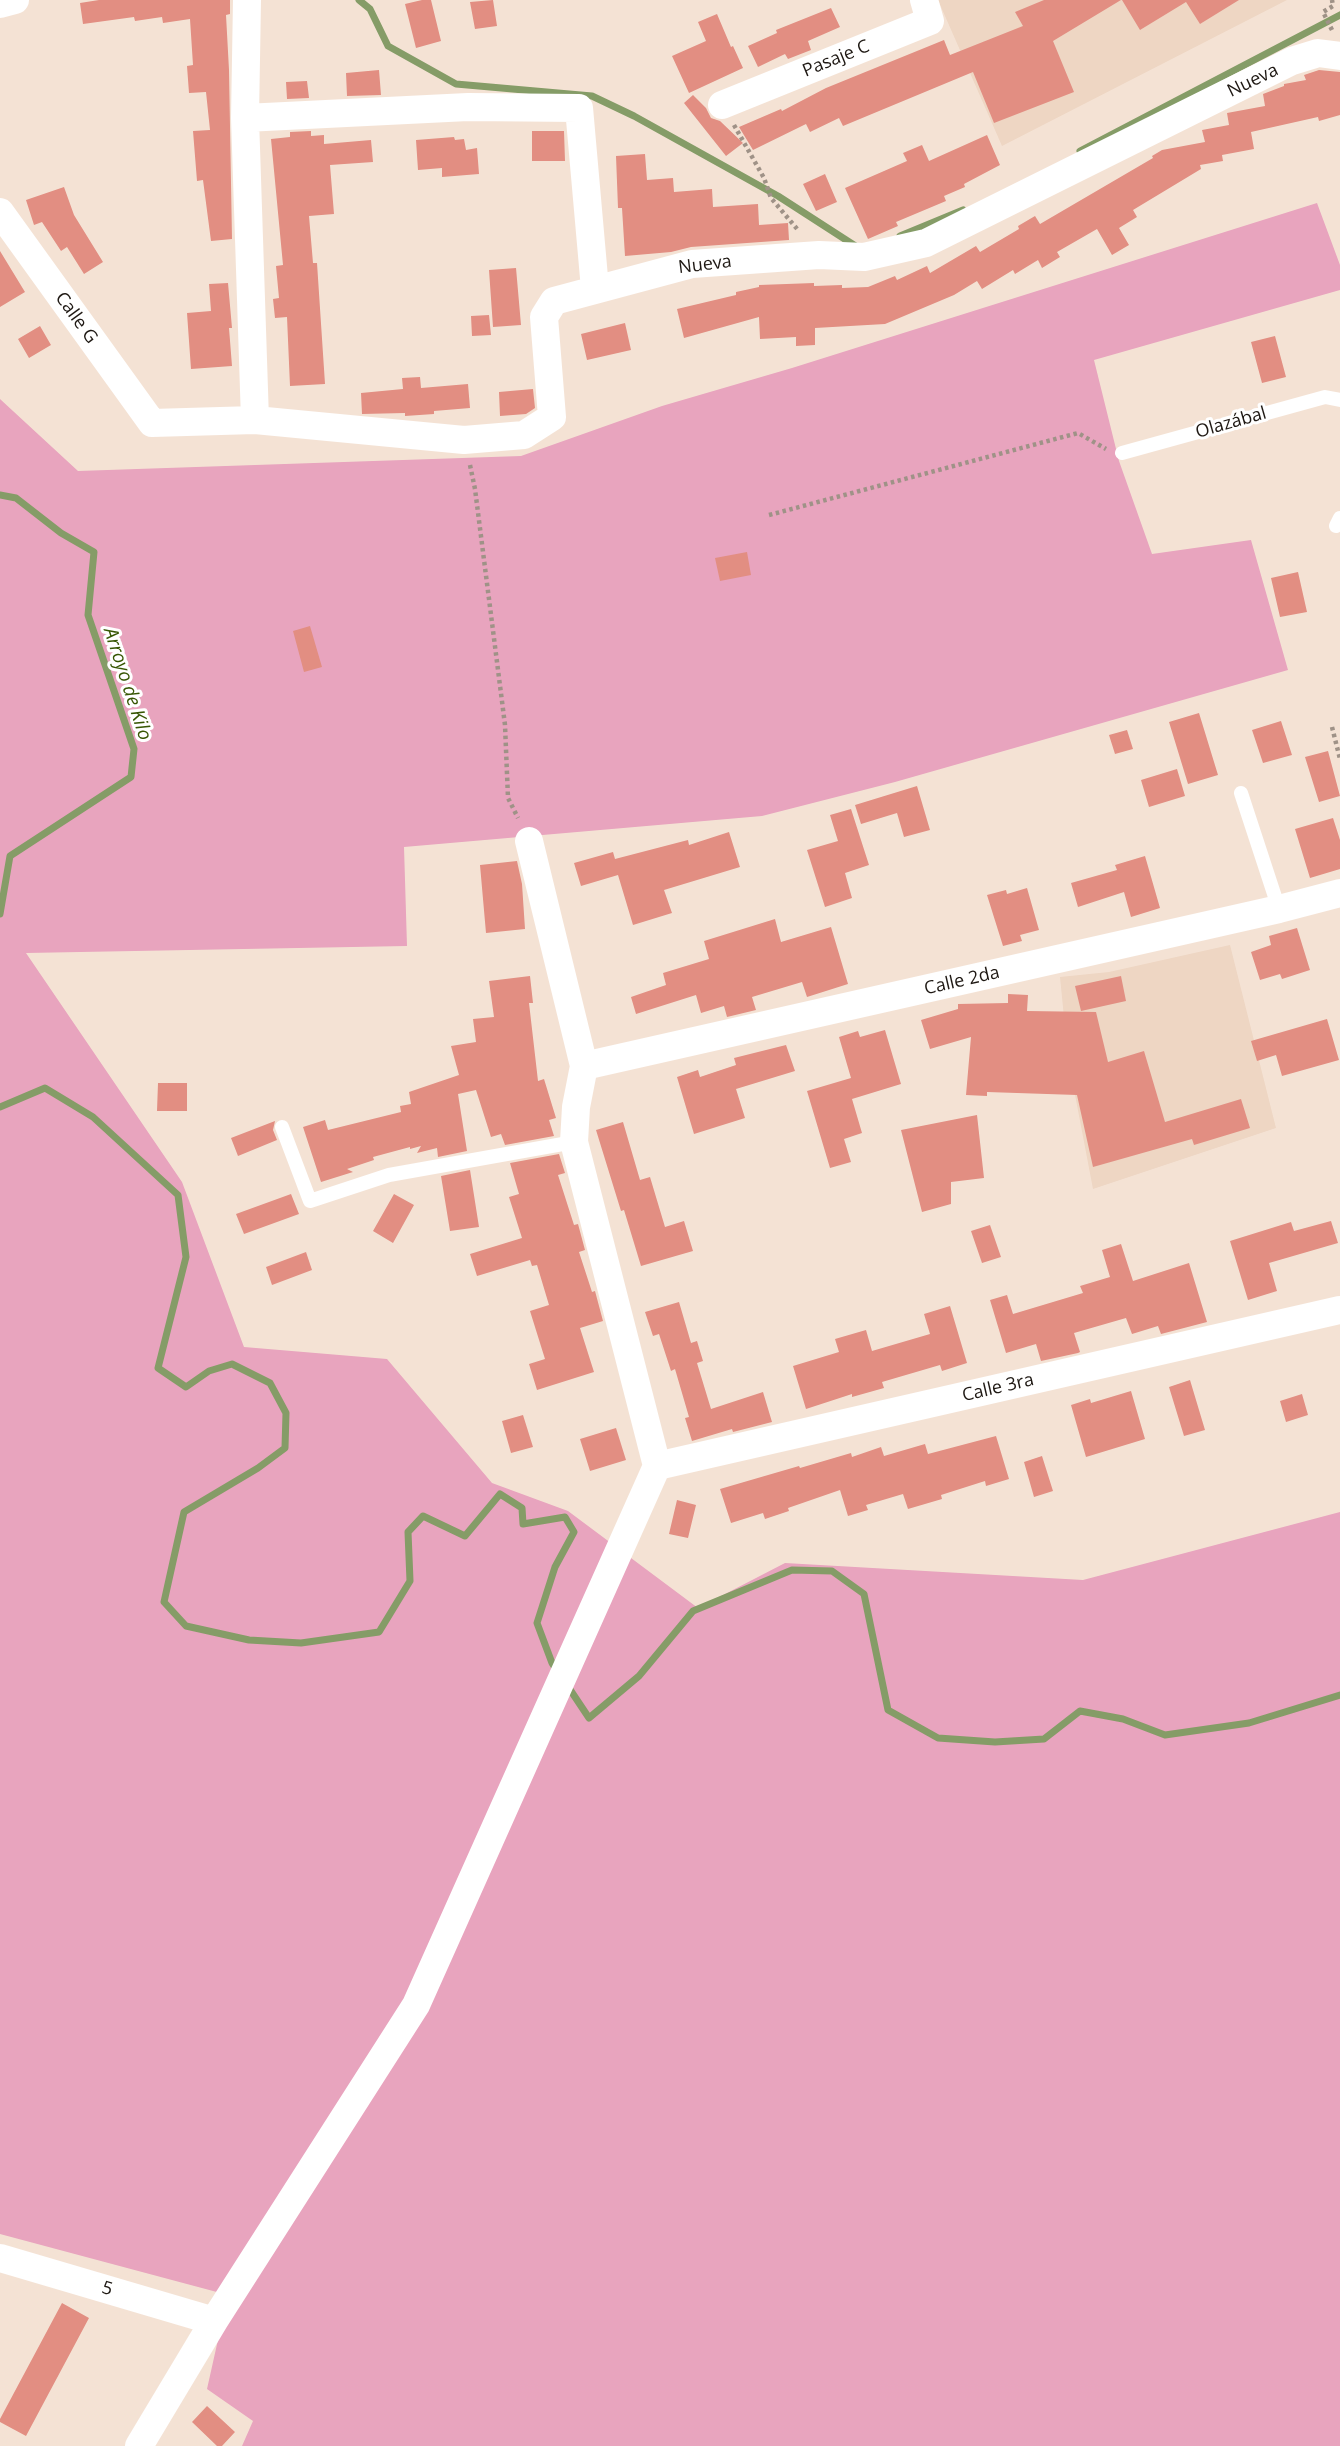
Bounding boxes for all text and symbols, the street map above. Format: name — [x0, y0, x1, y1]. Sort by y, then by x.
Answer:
street label: Pasaje C — [799, 36, 873, 82]
street label: Nueva — [1224, 60, 1282, 102]
street label: Nueva — [677, 251, 733, 279]
street label: Calle G — [50, 288, 102, 348]
street label: Olazábal — [1193, 403, 1269, 443]
water label: Arroyo de Kilo — [98, 625, 156, 743]
street label: Calle 2da — [922, 962, 1002, 1000]
street label: Calle 3ra — [960, 1369, 1036, 1407]
street label: 5 — [99, 2277, 115, 2301]

